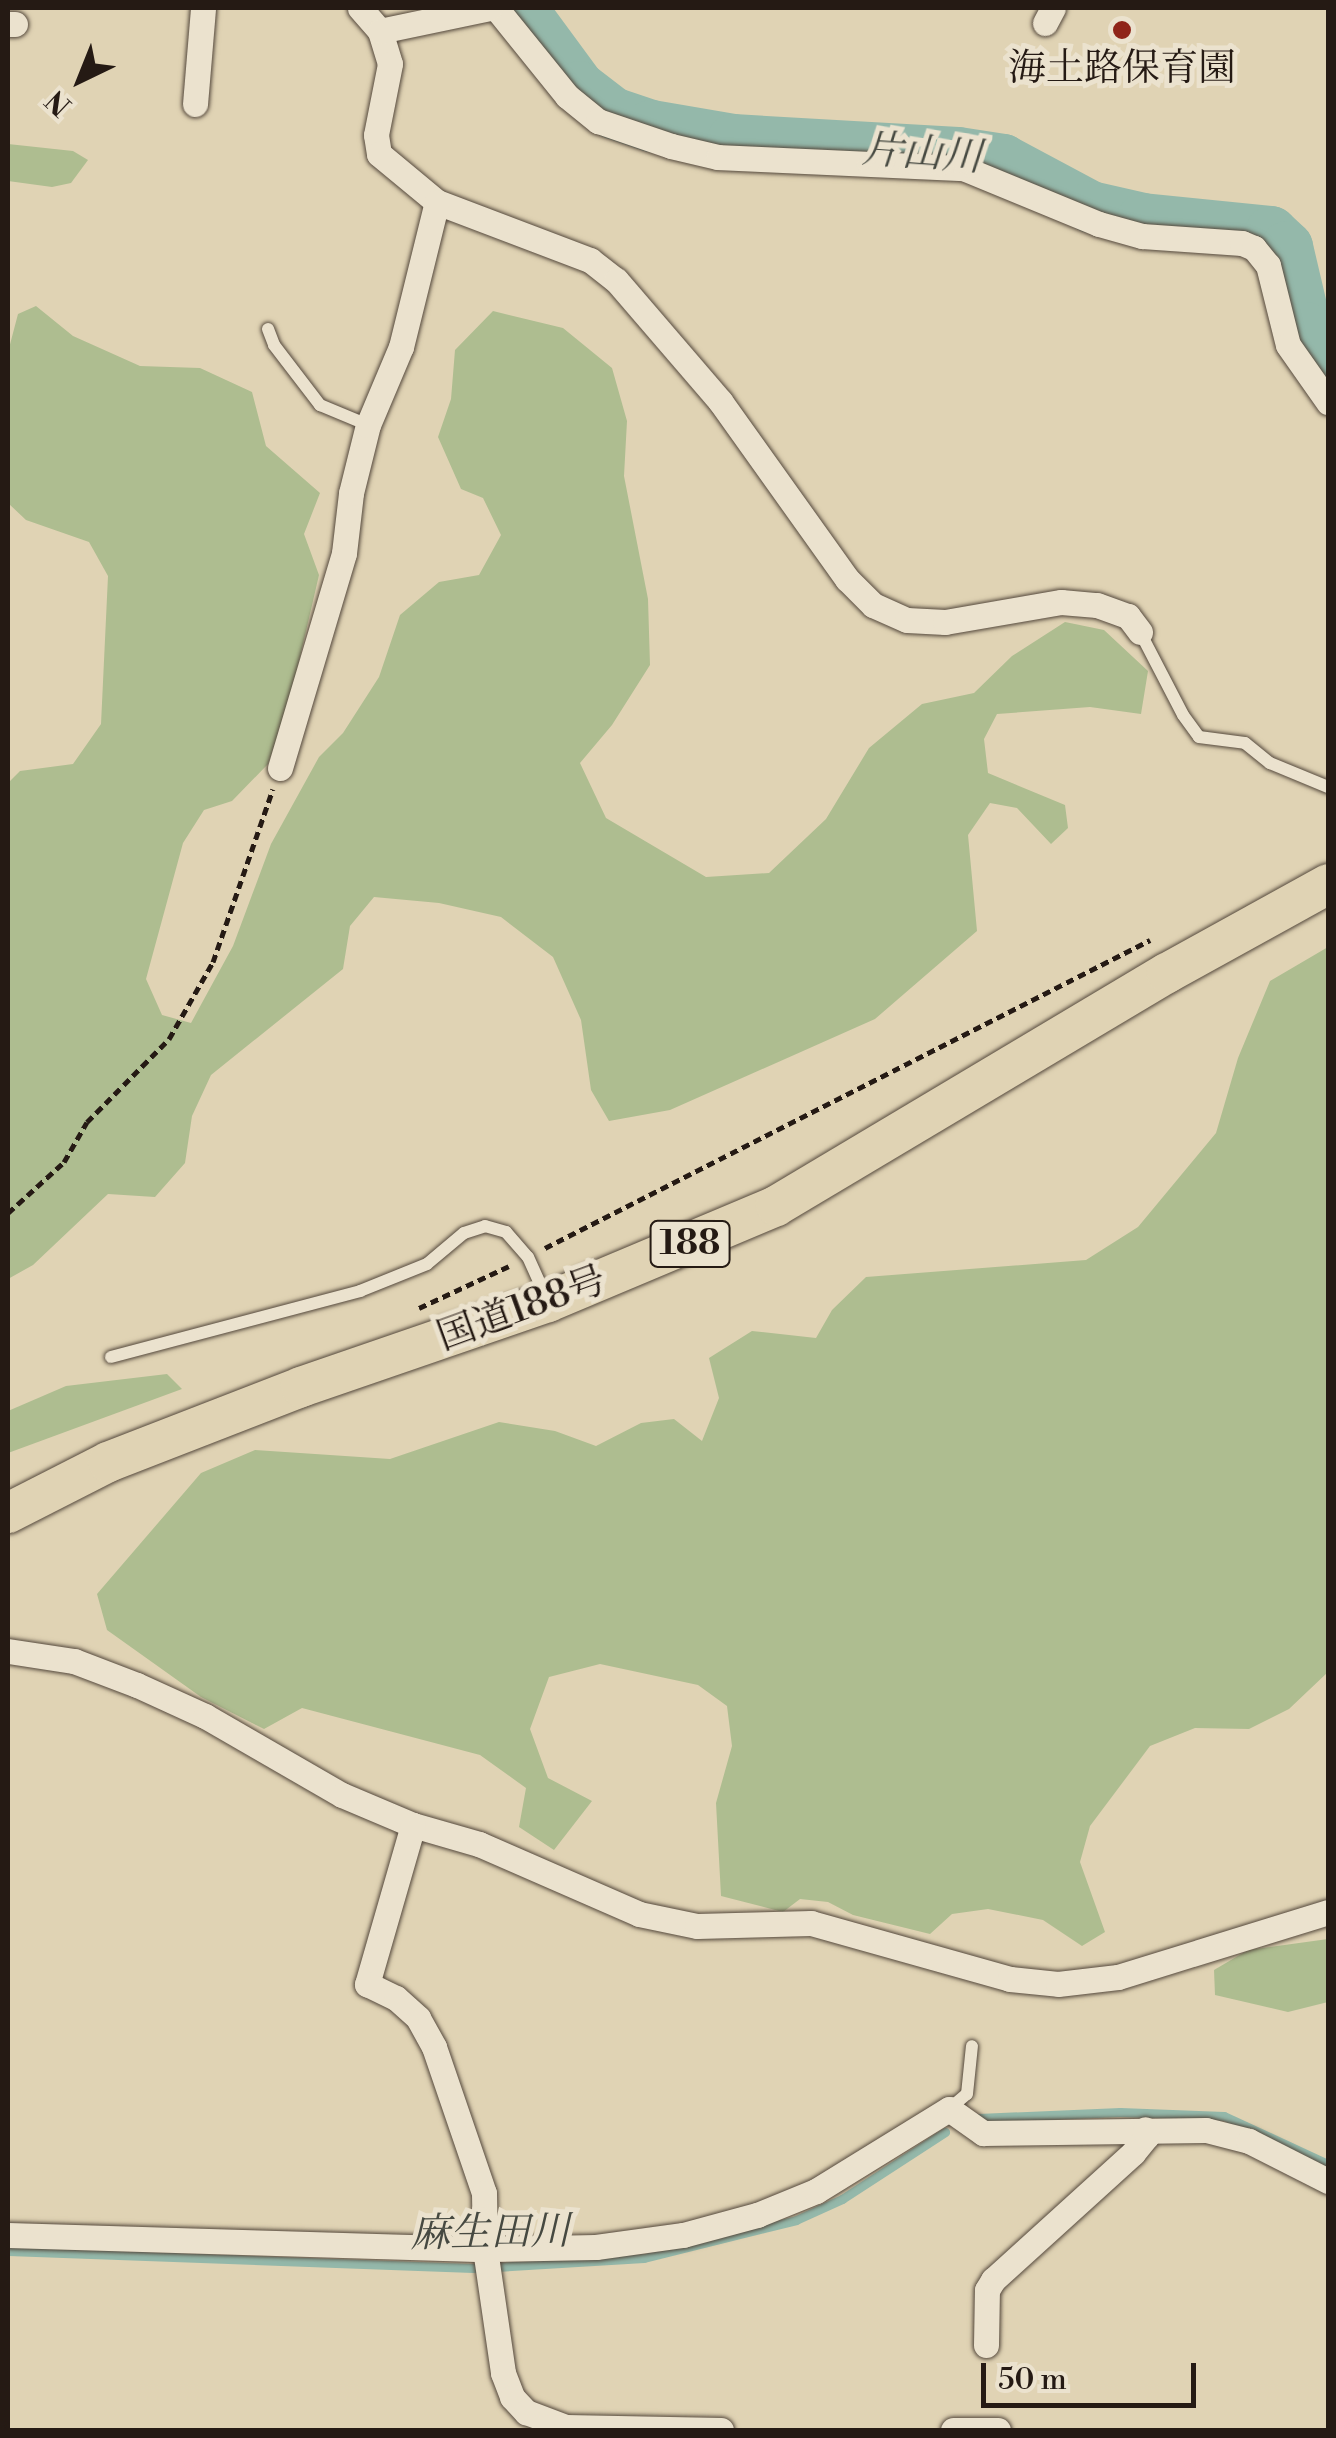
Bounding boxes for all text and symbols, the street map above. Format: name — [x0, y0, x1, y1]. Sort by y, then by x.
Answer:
marker: 海土路保育園 — [1111, 19, 1133, 41]
north arrow — [30, 30, 130, 130]
place label: 海土路保育園 — [1008, 46, 1236, 92]
text: N — [39, 82, 79, 123]
water label: 片山川 — [860, 126, 984, 182]
road number: 188 — [648, 1214, 732, 1274]
street label: 国道188号 — [431, 1257, 613, 1361]
water label: 麻生田川 — [410, 2208, 570, 2258]
scale bar — [986, 2343, 1201, 2405]
text: 50 m — [998, 2361, 1067, 2399]

